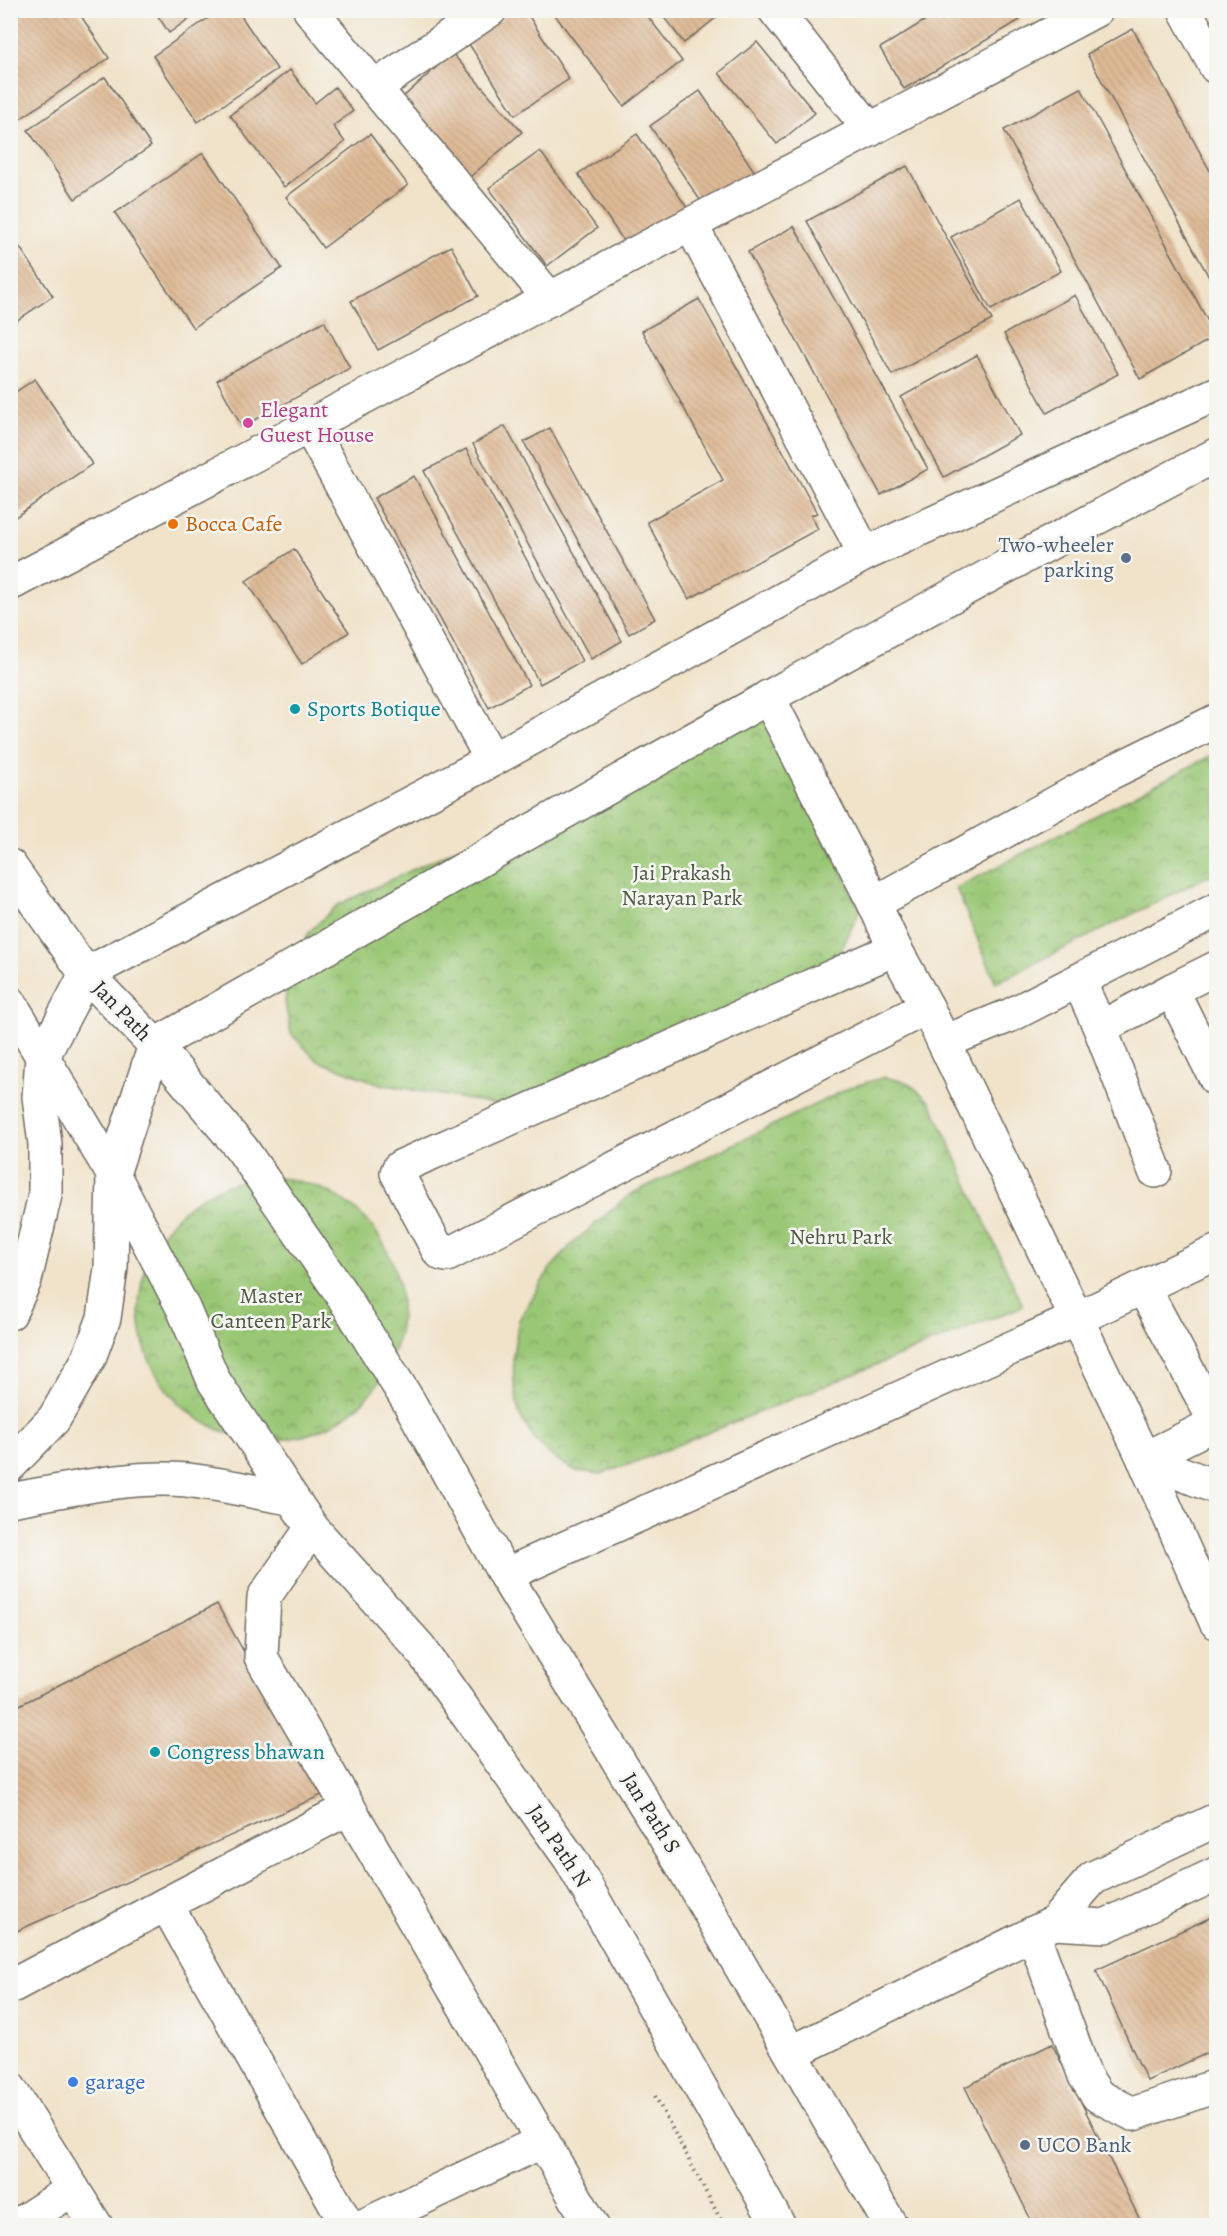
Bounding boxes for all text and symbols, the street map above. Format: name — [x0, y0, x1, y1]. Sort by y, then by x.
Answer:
place label: Elegant Guest House — [260, 395, 374, 450]
marker: Elegant Guest House — [241, 416, 255, 430]
place label: Bocca Cafe — [185, 509, 282, 539]
marker: Bocca Cafe — [166, 517, 180, 531]
place label: Two-wheeler parking — [998, 530, 1114, 585]
marker: Two-wheeler parking — [1119, 551, 1133, 565]
place label: Sports Botique — [307, 694, 441, 724]
marker: Sports Botique — [288, 702, 302, 716]
park label: Jai Prakash Narayan Park — [621, 858, 743, 913]
street label: Jan Path — [85, 974, 159, 1048]
park label: Nehru Park — [790, 1222, 893, 1252]
park label: Master Canteen Park — [211, 1281, 331, 1336]
place label: Congress bhawan — [167, 1737, 325, 1767]
marker: Congress bhawan — [148, 1745, 162, 1759]
street label: Jan Path S — [614, 1767, 688, 1859]
street label: Jan Path N — [520, 1799, 598, 1894]
place label: garage — [85, 2067, 145, 2097]
marker: garage — [66, 2075, 80, 2089]
place label: UCO Bank — [1037, 2130, 1132, 2160]
marker: UCO Bank — [1018, 2138, 1032, 2152]

